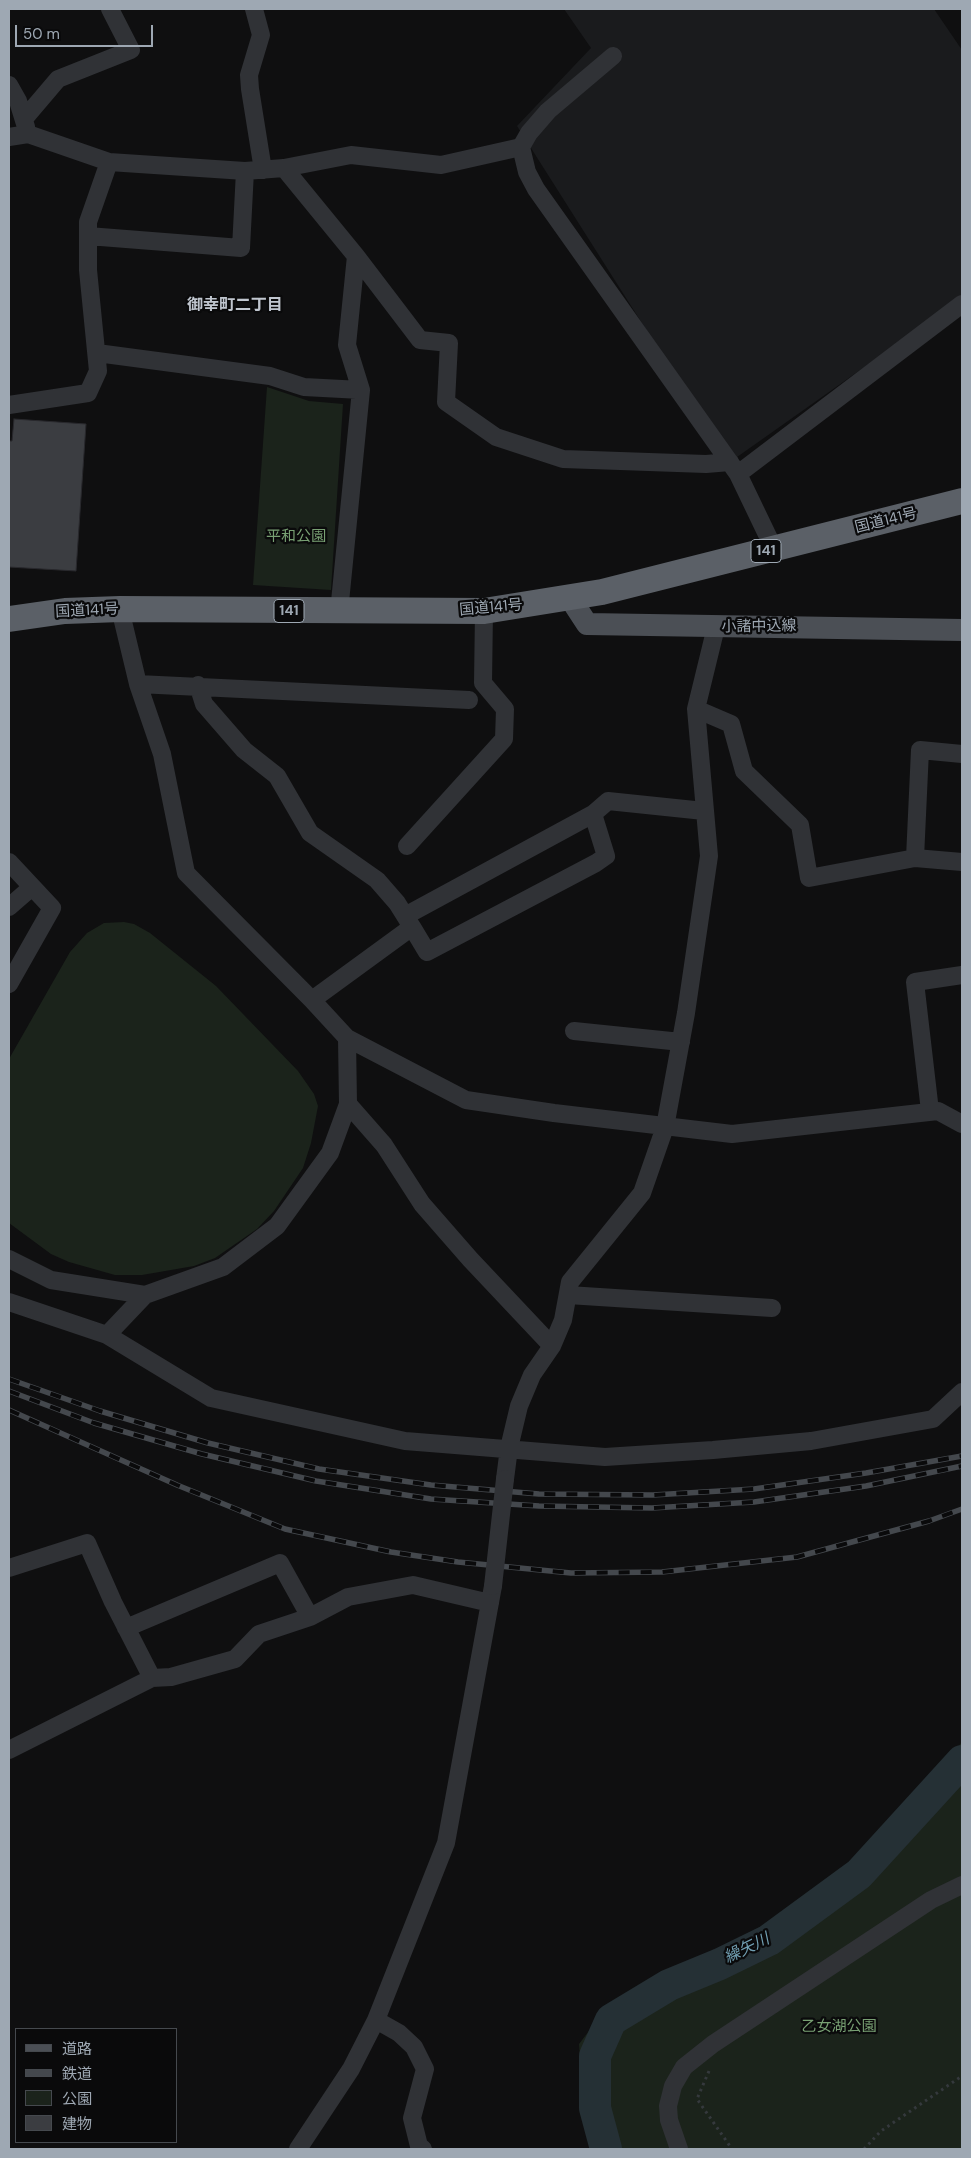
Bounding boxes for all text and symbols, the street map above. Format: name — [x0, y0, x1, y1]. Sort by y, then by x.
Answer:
scale bar — [18, 15, 155, 47]
text: 50 m — [23, 24, 60, 44]
district label: 御幸町二丁目 — [187, 296, 283, 316]
street label: 国道141号 — [853, 505, 919, 537]
park label: 平和公園 — [266, 528, 326, 546]
road number: 141 — [751, 540, 781, 562]
street label: 国道141号 — [459, 596, 523, 620]
street label: 国道141号 — [55, 600, 119, 622]
road number: 141 — [274, 600, 304, 622]
street label: 小諸中込線 — [721, 617, 797, 637]
water label: 繰矢川 — [721, 1930, 773, 1968]
park label: 乙女湖公園 — [802, 2018, 876, 2036]
legend — [15, 2028, 178, 2143]
text: 道路 — [62, 2039, 92, 2059]
text: 鉄道 — [62, 2064, 92, 2084]
text: 公園 — [62, 2089, 92, 2109]
text: 建物 — [62, 2114, 92, 2134]

